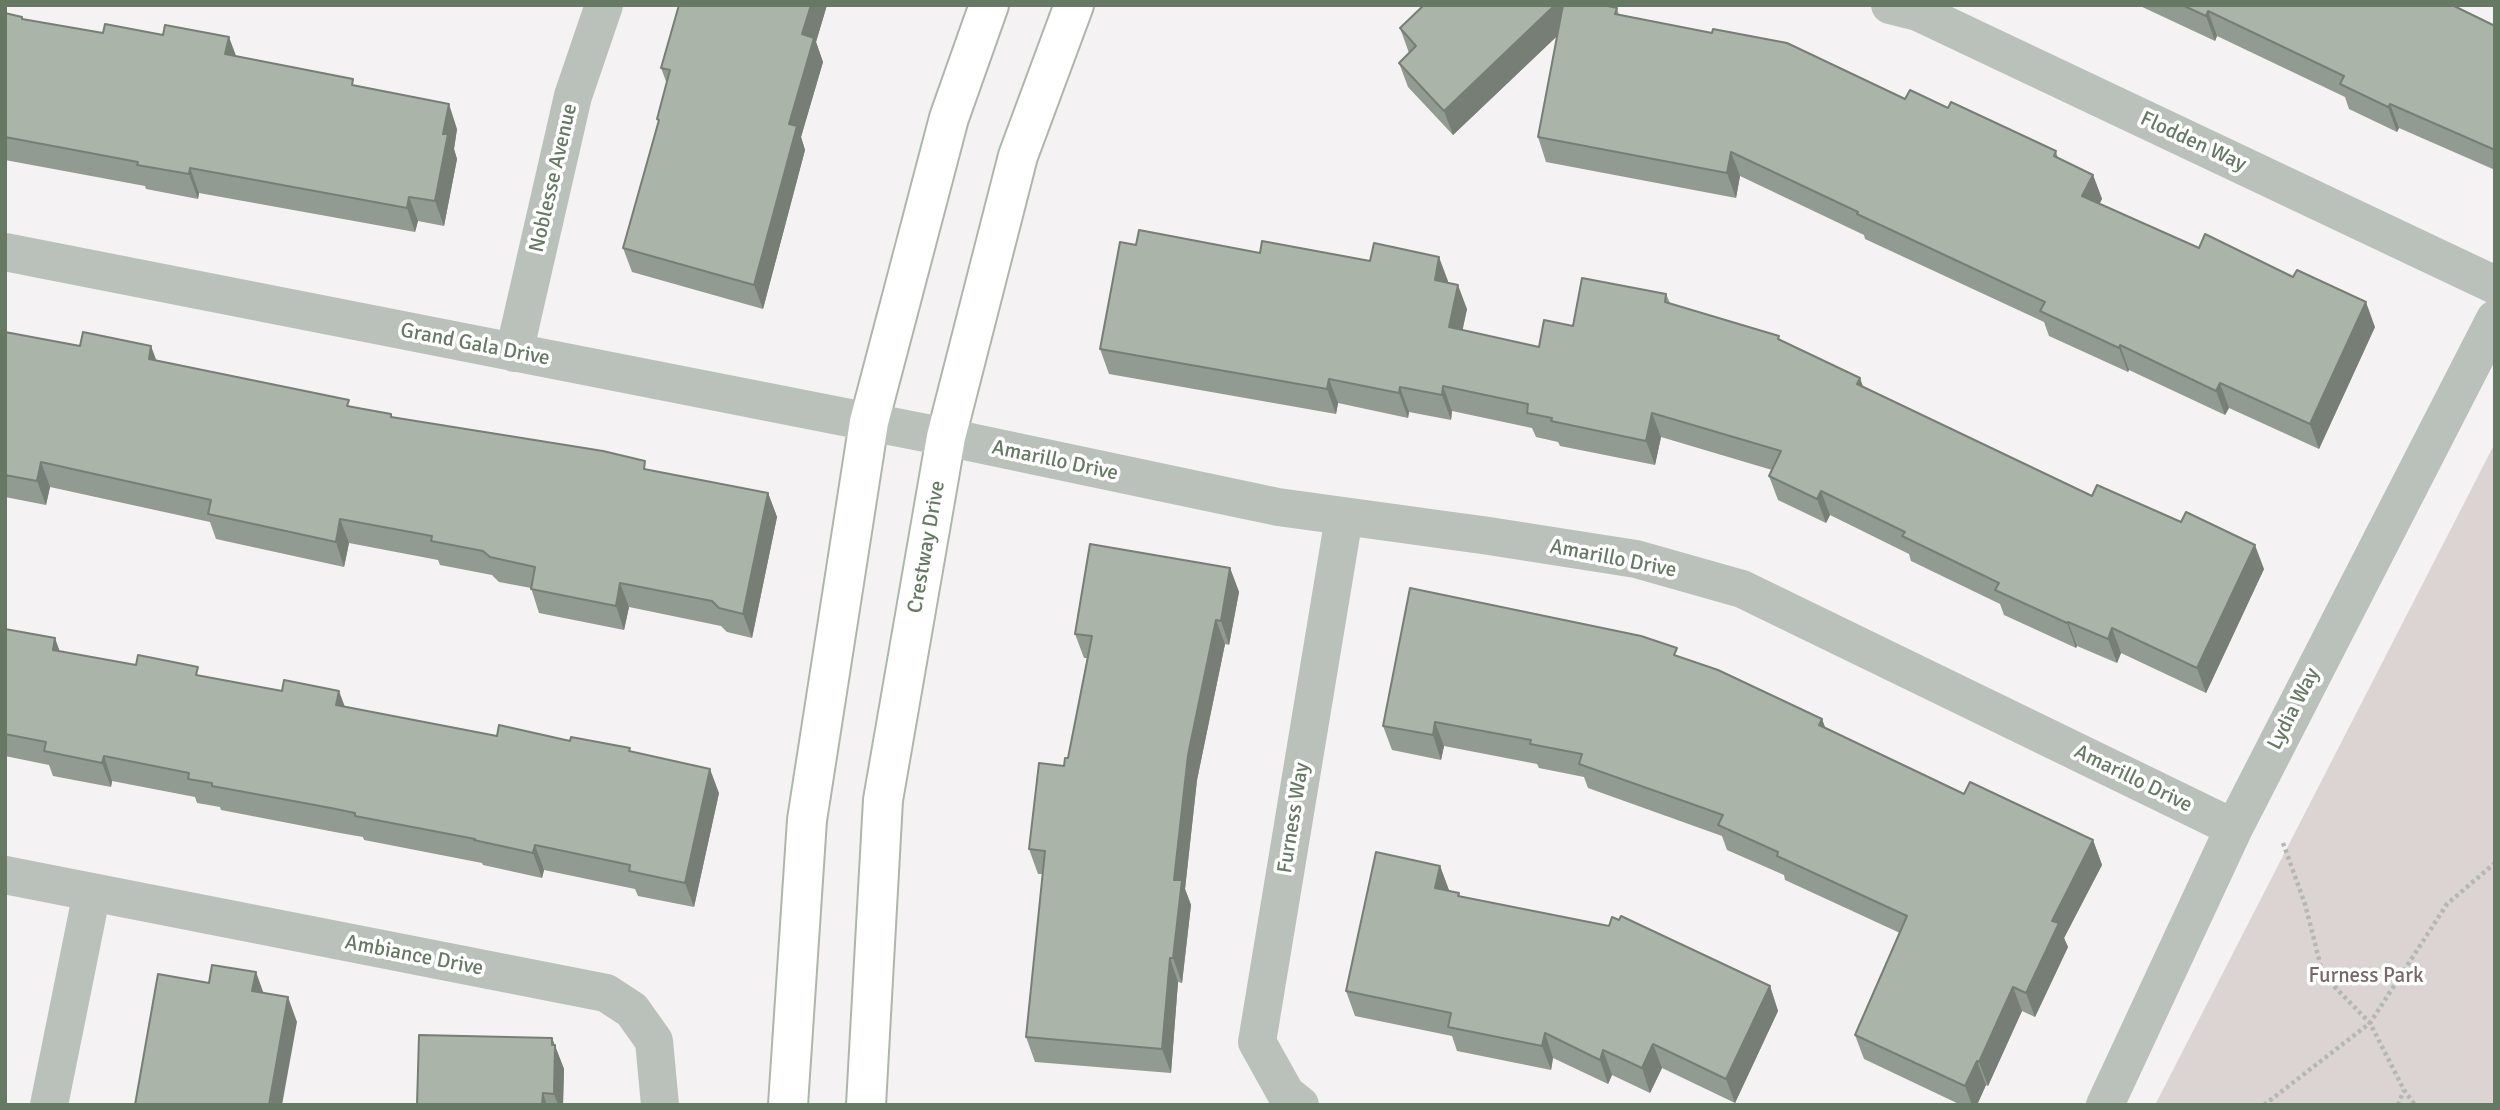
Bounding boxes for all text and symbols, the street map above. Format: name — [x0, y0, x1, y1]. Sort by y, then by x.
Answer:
street label: Noblesse Avenue — [525, 101, 583, 255]
street label: Flodden Way — [2136, 107, 2250, 177]
street label: Grand Gala Drive — [398, 318, 552, 372]
street label: Amarillo Drive — [990, 435, 1120, 487]
street label: Crestway Drive — [903, 479, 951, 615]
street label: Amarillo Drive — [1548, 534, 1678, 584]
street label: Lydia Way — [2263, 664, 2325, 754]
street label: Amarillo Drive — [2070, 740, 2196, 818]
street label: Furness Way — [1273, 761, 1315, 875]
street label: Ambiance Drive — [343, 930, 485, 982]
park label: Furness Park — [2309, 963, 2423, 989]

